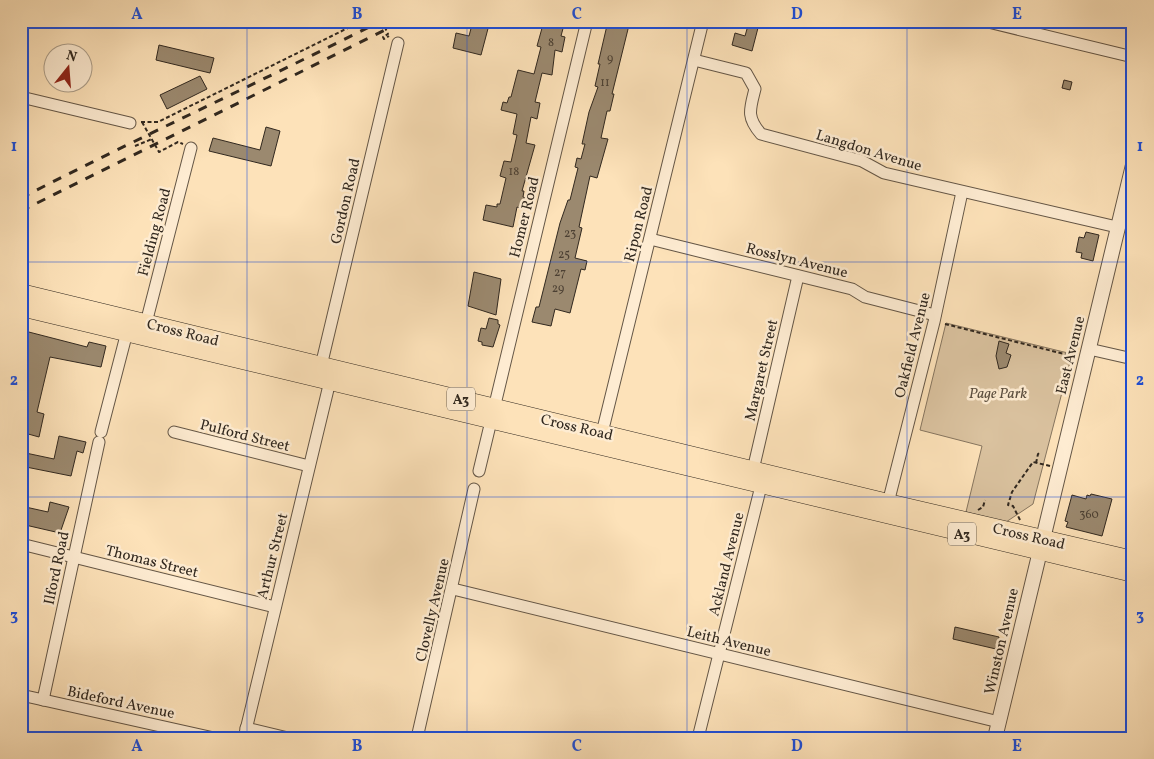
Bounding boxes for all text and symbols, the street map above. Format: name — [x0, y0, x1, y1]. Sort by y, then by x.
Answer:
text: A — [131, 4, 143, 26]
text: B — [352, 4, 363, 26]
text: C — [572, 4, 582, 26]
text: D — [791, 4, 803, 26]
text: E — [1012, 4, 1022, 26]
house number: 8 — [548, 35, 554, 51]
north arrow — [42, 42, 92, 92]
text: N — [64, 46, 79, 68]
house number: 9 — [607, 51, 613, 67]
house number: 11 — [600, 75, 610, 91]
street label: Langdon Avenue — [813, 125, 924, 178]
text: 1 — [11, 136, 17, 158]
text: 1 — [1137, 136, 1143, 158]
street label: Gordon Road — [326, 156, 367, 246]
house number: 18 — [509, 164, 519, 180]
street label: Homer Road — [505, 175, 546, 260]
street label: Ripon Road — [620, 184, 659, 264]
street label: Fielding Road — [134, 186, 177, 279]
house number: 23 — [564, 226, 576, 242]
street label: Rosslyn Avenue — [743, 239, 850, 284]
house number: 25 — [558, 247, 570, 263]
house number: 27 — [554, 265, 566, 281]
house number: 29 — [552, 281, 564, 297]
street label: Oakfield Avenue — [890, 290, 937, 400]
street label: Cross Road — [144, 314, 221, 353]
street label: East Avenue — [1052, 314, 1091, 397]
street label: Margaret Street — [741, 317, 784, 423]
text: 2 — [10, 370, 18, 392]
text: 2 — [1136, 370, 1144, 392]
park label: Page Park — [969, 384, 1027, 405]
road number: A3 — [447, 388, 475, 410]
street label: Cross Road — [538, 410, 615, 447]
street label: Pulford Street — [198, 415, 292, 458]
house number: 360 — [1079, 507, 1099, 523]
street label: Ackland Avenue — [704, 510, 750, 618]
street label: Arthur Street — [253, 511, 294, 602]
street label: Cross Road — [990, 519, 1067, 556]
road number: A3 — [948, 522, 976, 546]
street label: Ilford Road — [39, 530, 75, 607]
street label: Thomas Street — [103, 541, 200, 584]
street label: Clovelly Avenue — [411, 556, 456, 664]
street label: Winston Avenue — [980, 586, 1025, 697]
text: 3 — [10, 605, 18, 627]
text: 3 — [1136, 605, 1144, 627]
street label: Leith Avenue — [684, 622, 773, 663]
street label: Bideford Avenue — [65, 682, 176, 725]
text: A — [131, 736, 143, 758]
text: B — [352, 736, 363, 758]
text: C — [572, 736, 582, 758]
text: D — [791, 736, 803, 758]
text: E — [1012, 736, 1022, 758]

